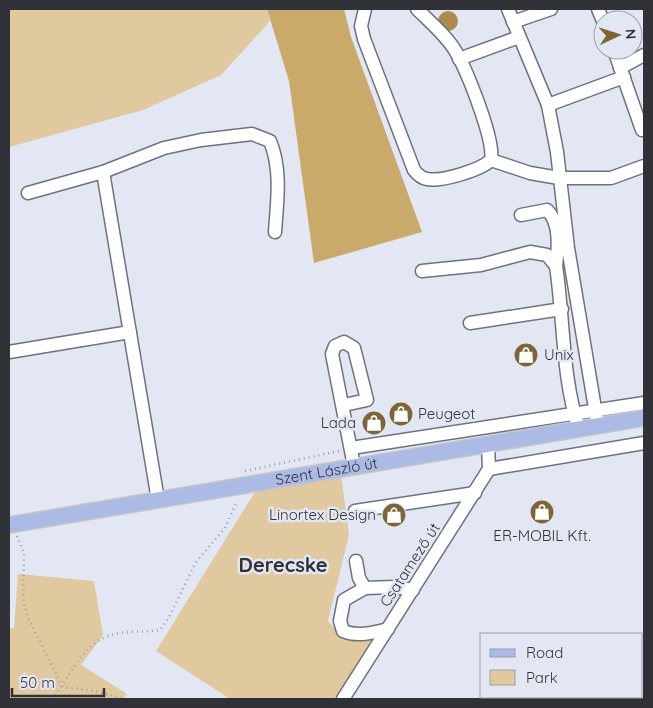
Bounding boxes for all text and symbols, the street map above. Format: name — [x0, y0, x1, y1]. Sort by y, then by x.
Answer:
north arrow — [593, 10, 643, 60]
text: N — [622, 28, 640, 40]
shop icon: Unix — [513, 342, 539, 368]
place label: Unix — [544, 345, 574, 364]
shop icon: Peugeot — [388, 401, 414, 427]
place label: Peugeot — [418, 404, 475, 423]
shop icon: Lada — [361, 410, 387, 436]
place label: Lada — [321, 413, 356, 432]
street label: Szent László út — [274, 453, 379, 489]
shop icon: ER-MOBIL Kft. — [529, 499, 555, 525]
shop icon: Linortex Design — [381, 502, 407, 528]
place label: Linortex Design — [269, 505, 376, 524]
street label: Csatamező út — [375, 519, 444, 610]
place label: ER-MOBIL Kft. — [493, 526, 591, 545]
district label: Derecske — [238, 552, 328, 577]
legend — [480, 633, 643, 698]
text: Road — [526, 643, 563, 662]
scale bar — [12, 666, 105, 698]
text: Park — [526, 668, 558, 687]
text: 50 m — [20, 673, 55, 692]

